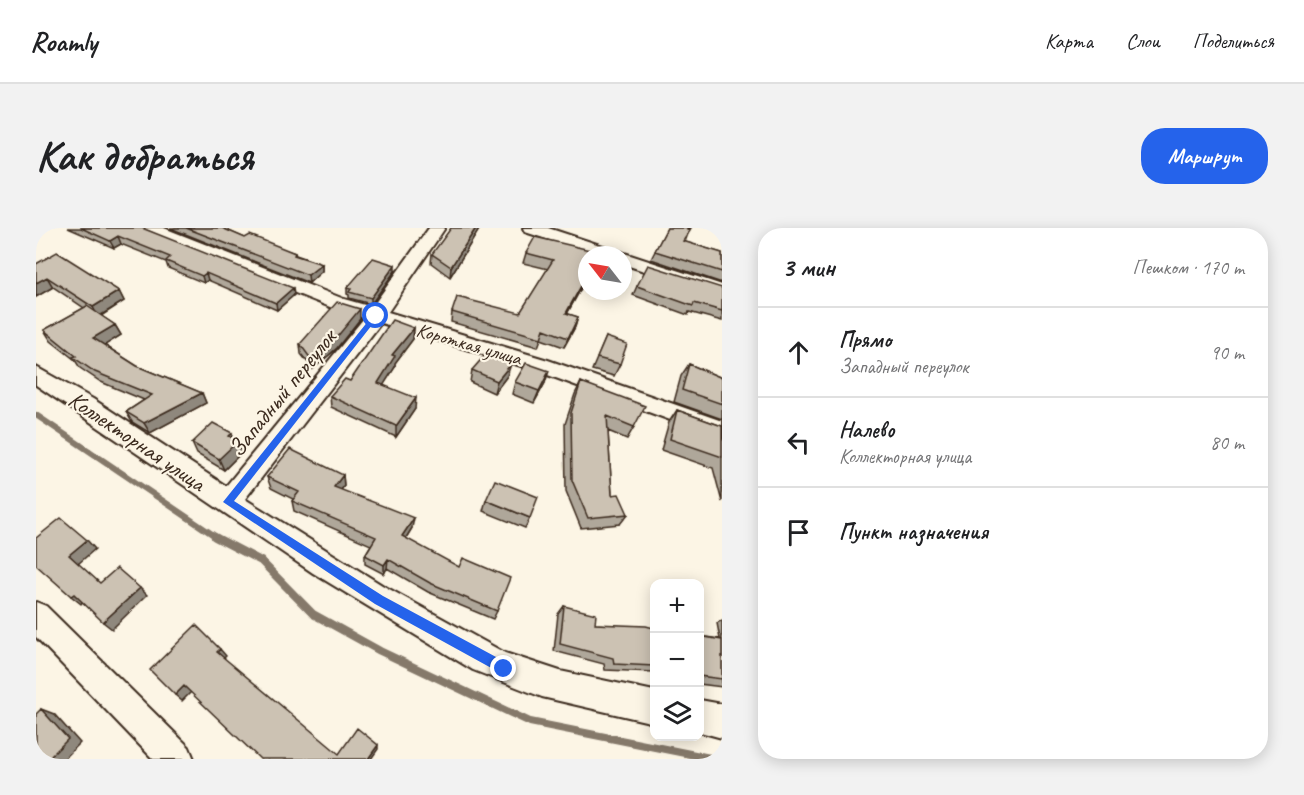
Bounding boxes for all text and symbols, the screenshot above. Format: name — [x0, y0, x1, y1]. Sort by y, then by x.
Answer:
text: Roamly — [30, 24, 97, 59]
text: Карта — [1045, 28, 1093, 54]
text: Слои — [1126, 28, 1160, 54]
text: Поделиться — [1193, 28, 1274, 54]
button: Маршрут — [1141, 128, 1268, 184]
text: Как добраться — [36, 130, 253, 183]
north arrow — [578, 246, 632, 300]
text: 3 мин — [782, 251, 835, 284]
text: Пешком · 170 m — [1132, 255, 1244, 280]
route start — [362, 302, 388, 328]
street label: Короткая улица — [414, 317, 525, 371]
street label: Западный переулок — [222, 322, 344, 463]
text: Прямо — [839, 326, 891, 354]
icon: ahead — [782, 336, 815, 369]
text: 90 m — [1210, 340, 1244, 365]
text: Западный переулок — [839, 354, 968, 379]
street label: Коллекторная улица — [63, 384, 212, 499]
text: Налево — [839, 416, 895, 444]
icon: left — [782, 426, 815, 459]
text: 80 m — [1210, 430, 1244, 455]
text: Коллекторная улица — [839, 444, 971, 469]
icon: arrive — [782, 516, 815, 549]
text: Пункт назначения — [839, 518, 988, 546]
map controls — [650, 579, 704, 741]
button: + — [650, 579, 704, 633]
button: − — [650, 633, 704, 687]
route end — [490, 655, 516, 681]
button: layers — [650, 687, 704, 741]

